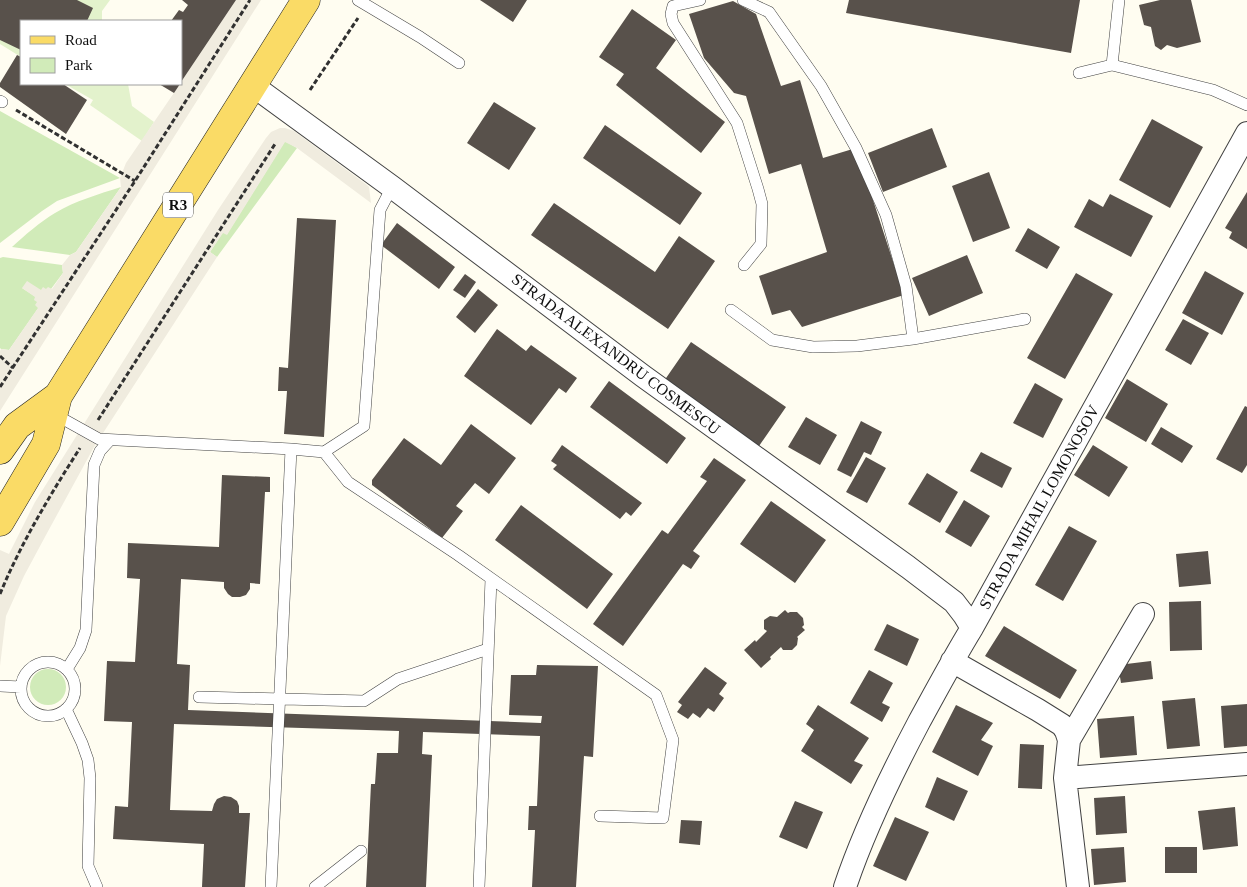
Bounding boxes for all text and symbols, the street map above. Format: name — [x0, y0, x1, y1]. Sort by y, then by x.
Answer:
legend — [20, 20, 182, 85]
text: Road — [65, 32, 97, 48]
text: Park — [65, 57, 93, 73]
road number: R3 — [163, 192, 193, 218]
street label: STRADA ALEXANDRU COSMESCU — [509, 270, 724, 438]
street label: STRADA MIHAIL LOMONOSOV — [976, 402, 1103, 612]

